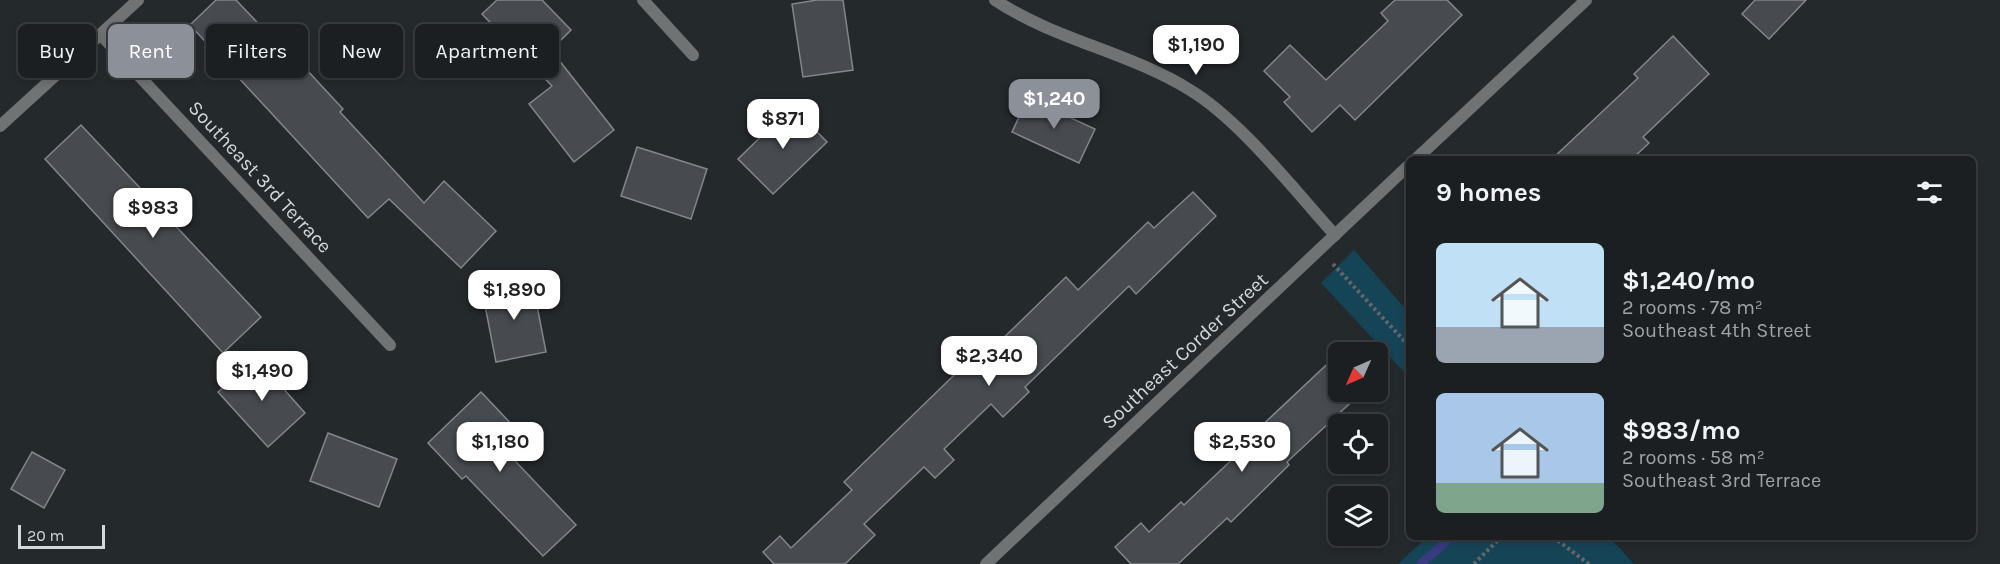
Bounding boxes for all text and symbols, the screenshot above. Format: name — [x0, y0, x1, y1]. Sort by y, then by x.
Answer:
chip: Buy — [18, 24, 96, 78]
chip: Rent — [108, 24, 194, 78]
chip: Filters — [206, 24, 308, 78]
chip: New — [320, 24, 403, 78]
chip: Apartment — [415, 24, 559, 78]
pin: $1,190 — [1147, 25, 1245, 76]
text: $1,190 — [1167, 33, 1225, 56]
pin: $1,240 — [1005, 79, 1103, 130]
text: $1,240 — [1023, 87, 1085, 110]
street label: Southeast 3rd Terrace — [184, 96, 336, 258]
pin: $871 — [747, 99, 819, 150]
text: $871 — [761, 107, 805, 130]
icon: filters — [1913, 176, 1946, 209]
text: 9 homes — [1436, 177, 1542, 208]
pin: $983 — [117, 188, 189, 239]
text: $983 — [127, 196, 179, 219]
text: $1,240/mo — [1622, 265, 1755, 296]
icon: home — [1484, 267, 1556, 339]
street label: Southeast Corder Street — [1097, 268, 1273, 434]
pin: $1,890 — [465, 270, 563, 321]
text: $1,890 — [482, 278, 546, 301]
text: 2 rooms · 78 m² — [1622, 296, 1763, 319]
text: Southeast 4th Street — [1622, 319, 1811, 342]
pin: $2,340 — [940, 336, 1038, 387]
north arrow — [1328, 342, 1388, 402]
map controls — [1328, 342, 1388, 546]
text: $2,340 — [955, 344, 1023, 367]
pin: $1,490 — [213, 351, 311, 402]
text: $1,490 — [231, 359, 293, 382]
button: locate — [1328, 414, 1388, 474]
text: $983/mo — [1622, 415, 1740, 446]
icon: home — [1484, 417, 1556, 489]
pin: $1,180 — [451, 422, 549, 473]
pin: $2,530 — [1193, 422, 1291, 473]
text: $1,180 — [471, 430, 529, 453]
text: $2,530 — [1208, 430, 1276, 453]
text: 2 rooms · 58 m² — [1622, 446, 1765, 469]
text: Southeast 3rd Terrace — [1622, 469, 1821, 492]
button: layers — [1328, 486, 1388, 546]
scale bar — [18, 522, 105, 550]
text: 20 m — [27, 526, 65, 545]

